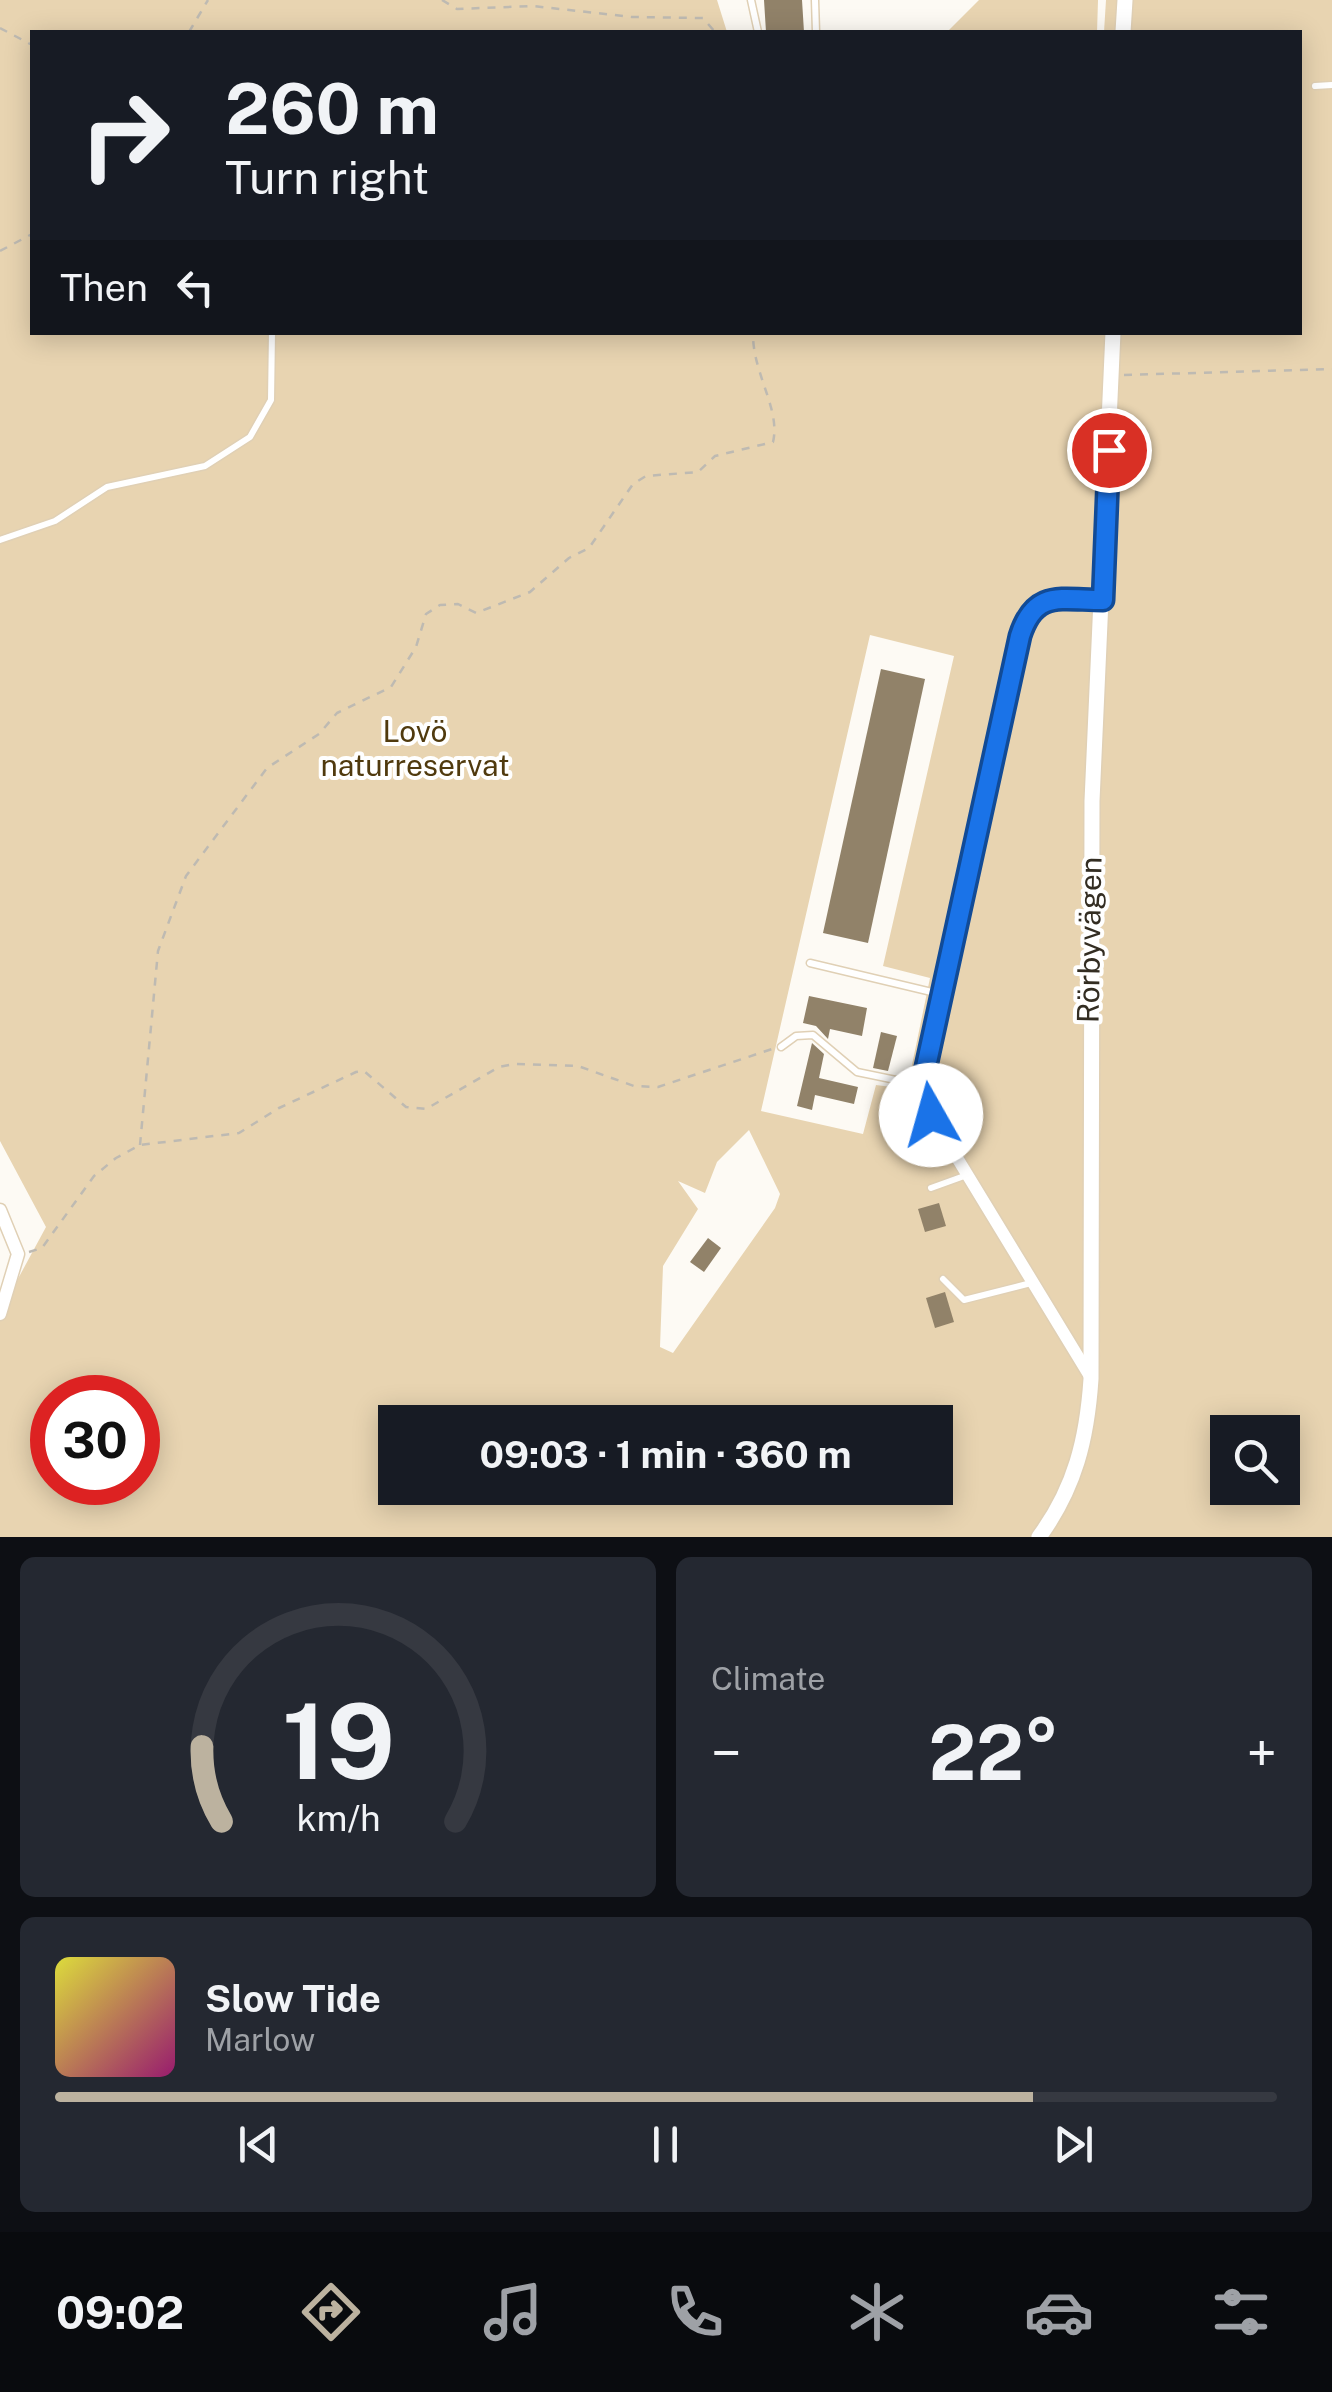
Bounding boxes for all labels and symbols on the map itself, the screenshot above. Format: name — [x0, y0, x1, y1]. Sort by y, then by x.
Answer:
pin — [1067, 408, 1152, 493]
park label: Lovö naturreservat — [320, 713, 510, 783]
street label: Rörbyvägen — [1070, 856, 1108, 1023]
position arrow — [879, 1063, 983, 1167]
speed limit sign: 30 — [30, 1375, 160, 1505]

